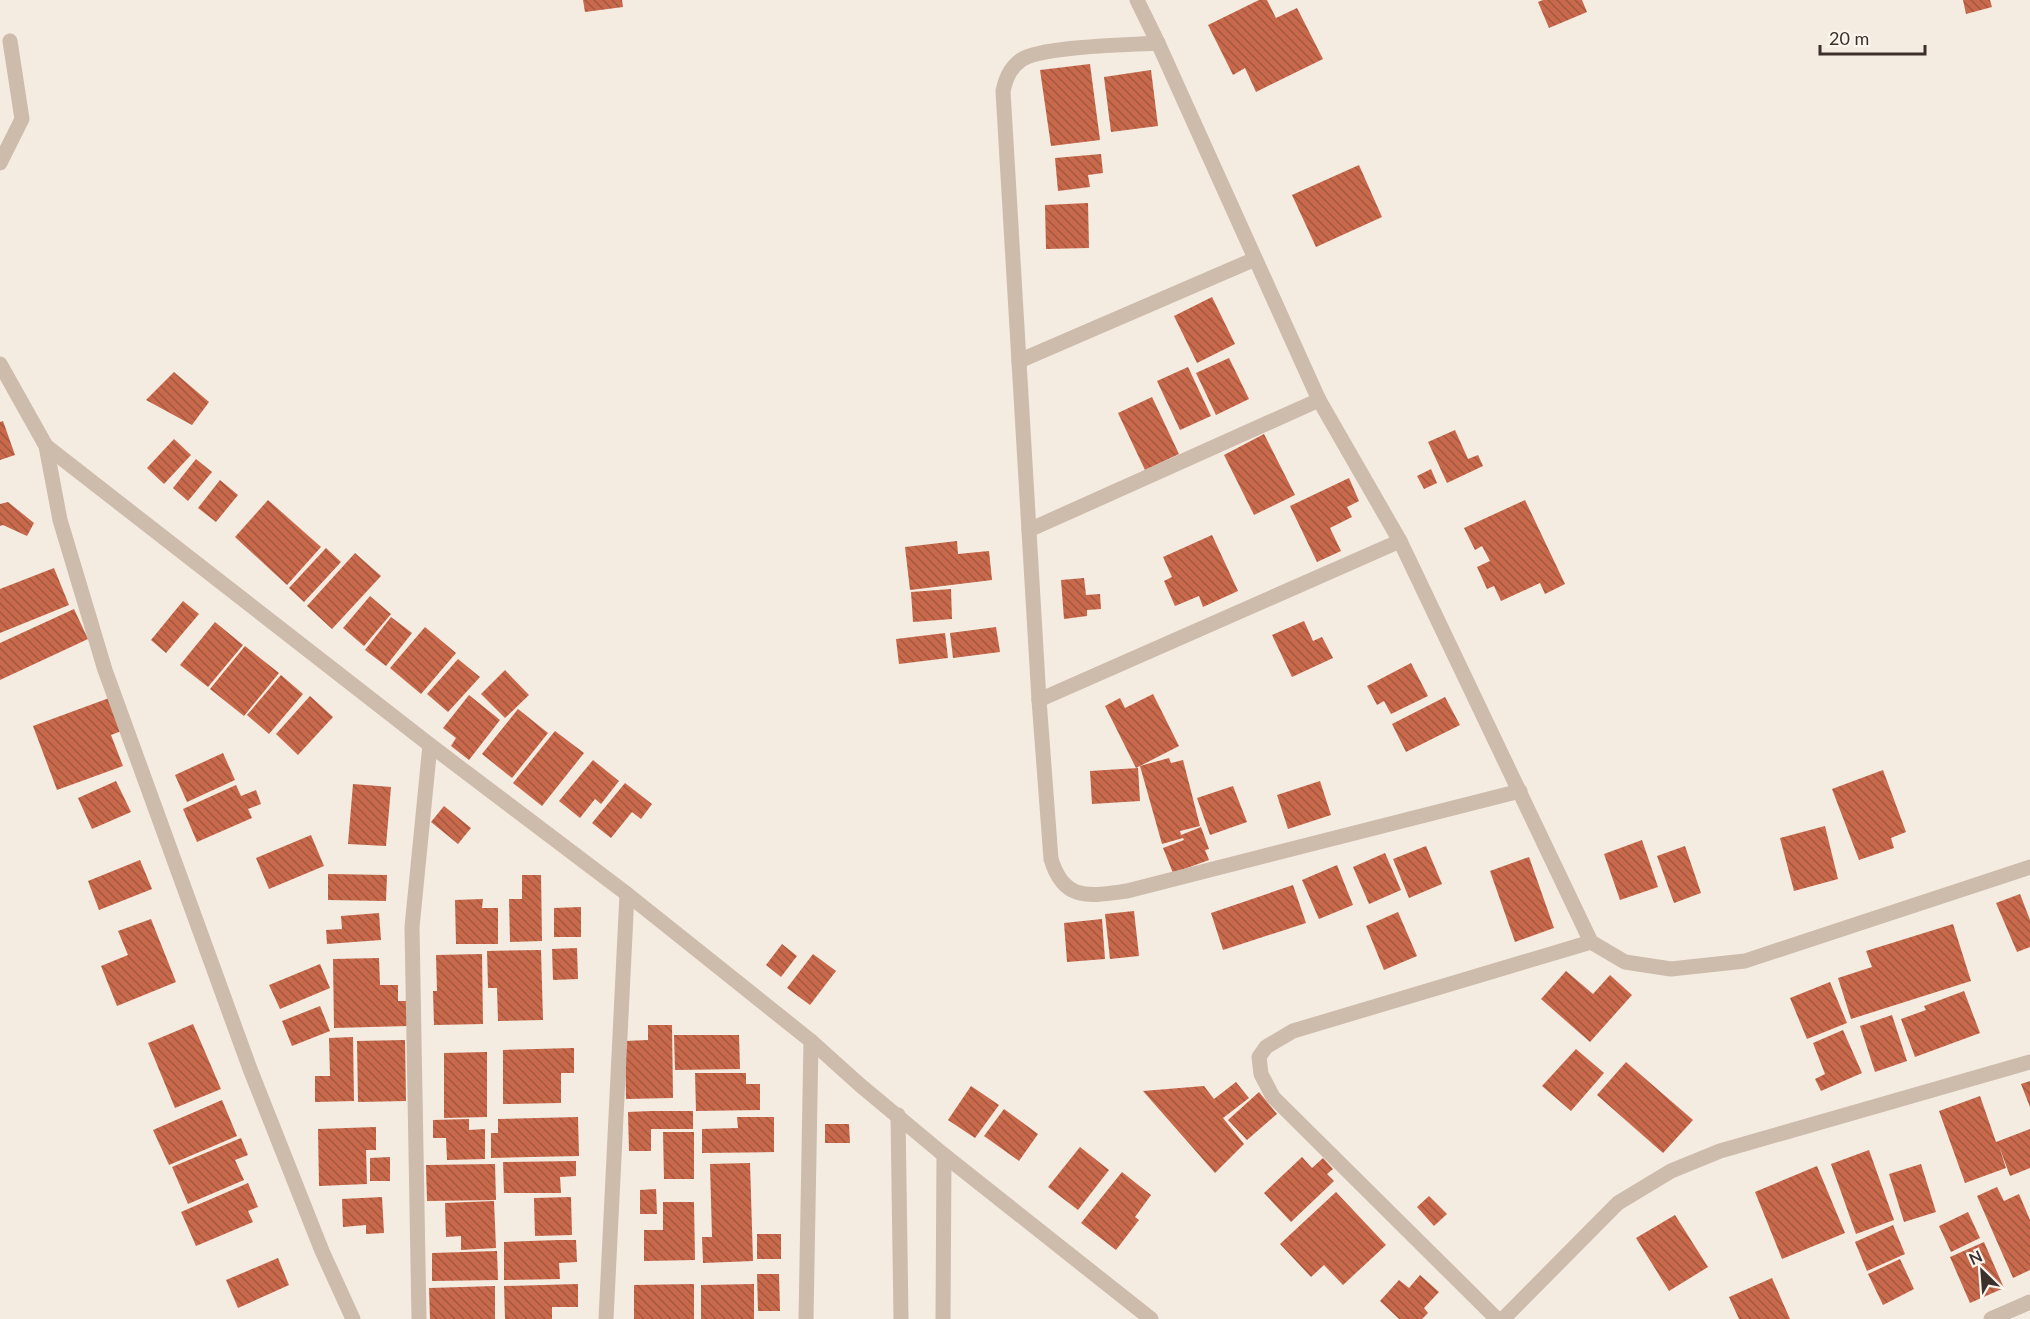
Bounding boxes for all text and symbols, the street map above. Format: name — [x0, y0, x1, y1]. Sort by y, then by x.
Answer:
scale bar — [1820, 18, 1925, 56]
text: 20 m — [1829, 27, 1869, 49]
north arrow — [1952, 1241, 2012, 1301]
text: N — [1966, 1246, 1985, 1268]

